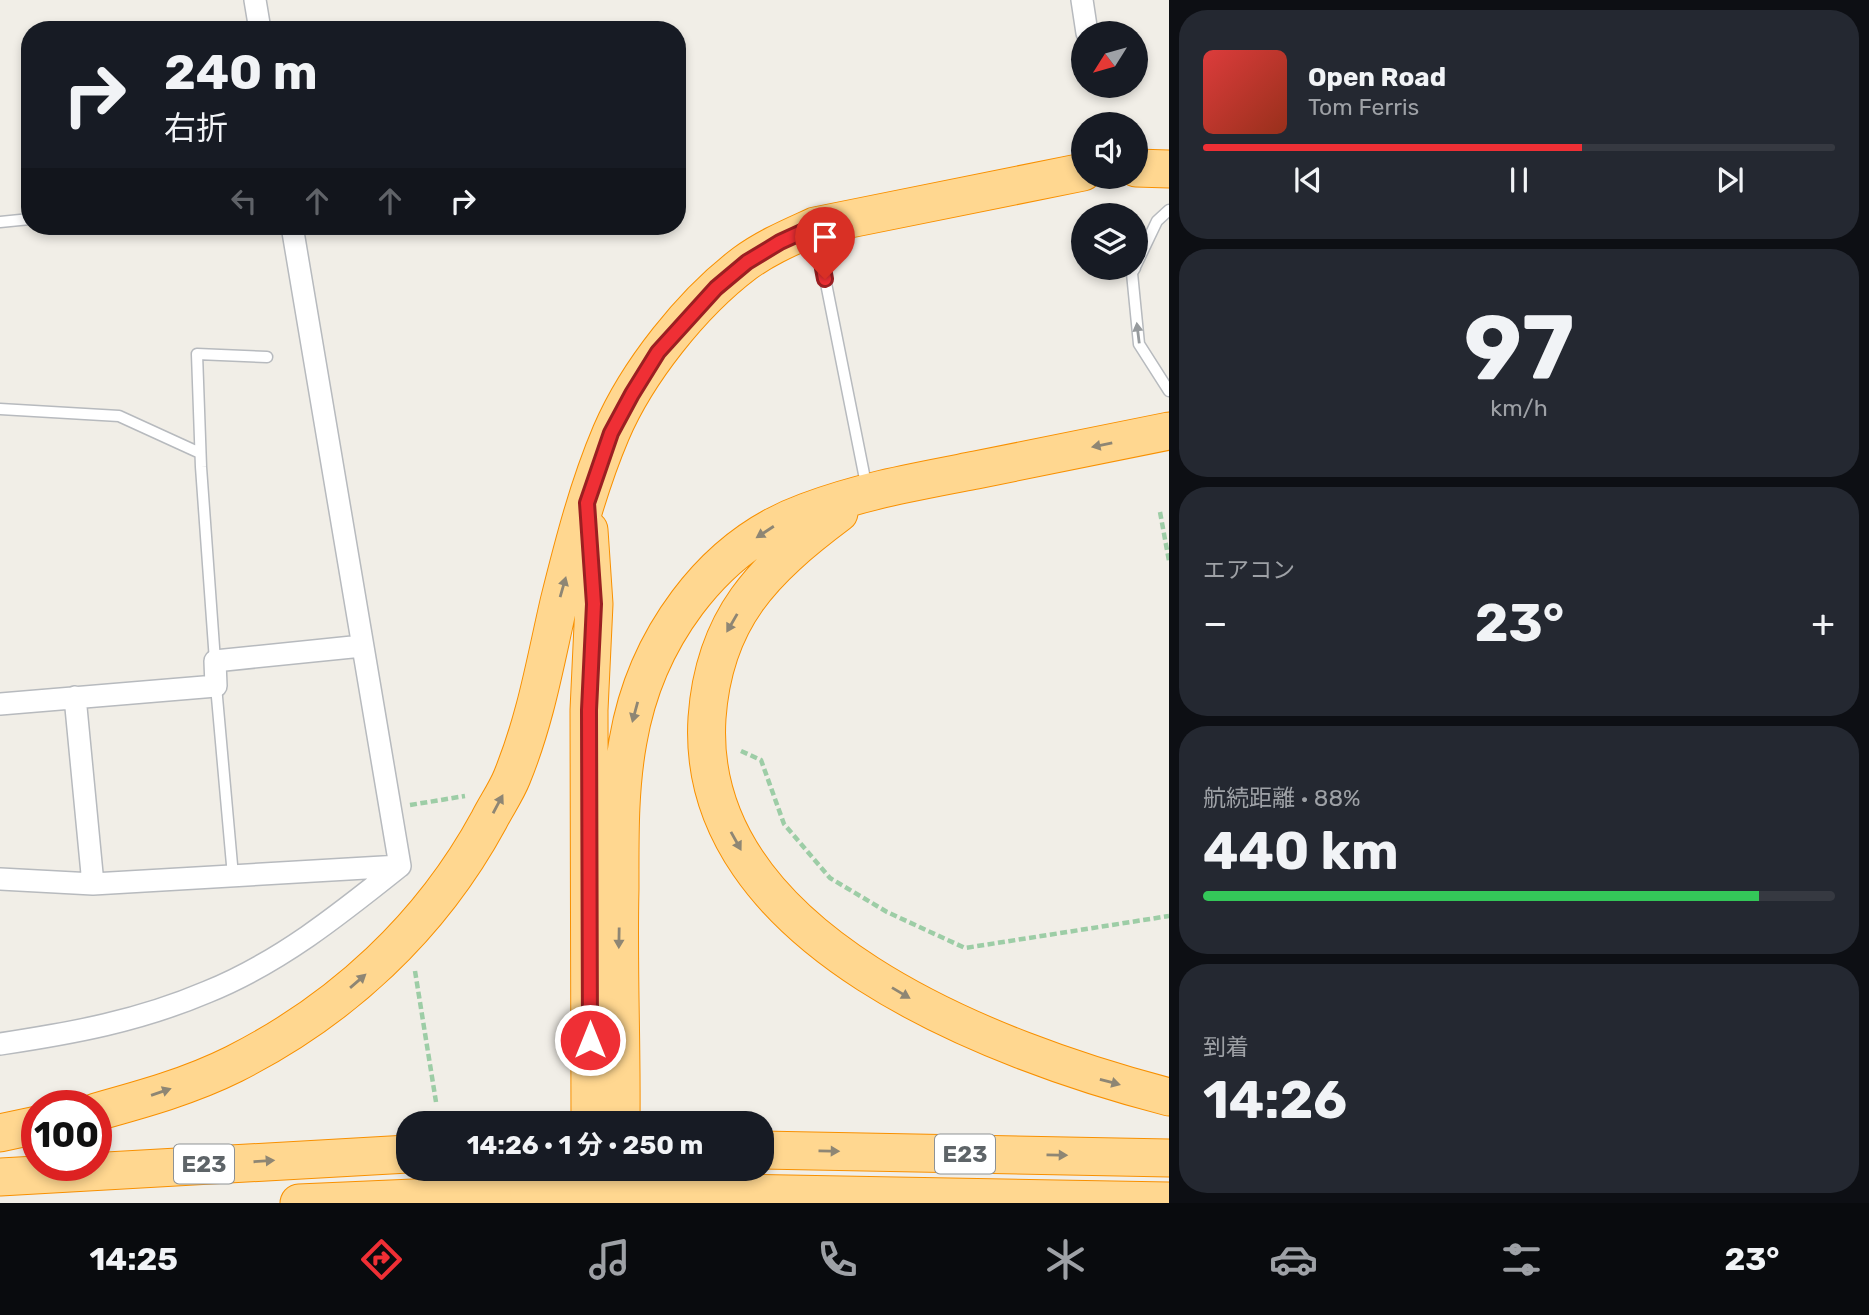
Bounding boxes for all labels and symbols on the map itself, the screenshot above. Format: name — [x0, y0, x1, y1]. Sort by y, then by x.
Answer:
north arrow — [1071, 21, 1148, 98]
pin — [795, 207, 855, 279]
one-way arrow — [1133, 322, 1144, 344]
one-way arrow — [1091, 439, 1113, 450]
one-way arrow — [755, 526, 775, 539]
one-way arrow — [559, 576, 569, 597]
one-way arrow — [726, 614, 738, 633]
one-way arrow — [629, 701, 640, 723]
one-way arrow — [492, 794, 504, 813]
one-way arrow — [731, 831, 742, 851]
one-way arrow — [613, 928, 625, 950]
one-way arrow — [349, 974, 367, 989]
one-way arrow — [891, 987, 910, 1000]
position arrow — [553, 1003, 627, 1077]
one-way arrow — [1100, 1077, 1121, 1087]
one-way arrow — [151, 1086, 172, 1097]
speed limit sign: 100 — [21, 1090, 112, 1181]
road number: E23 — [935, 1134, 995, 1174]
road number: E23 — [174, 1144, 234, 1184]
one-way arrow — [819, 1145, 841, 1157]
one-way arrow — [1046, 1150, 1068, 1161]
one-way arrow — [253, 1155, 275, 1166]

